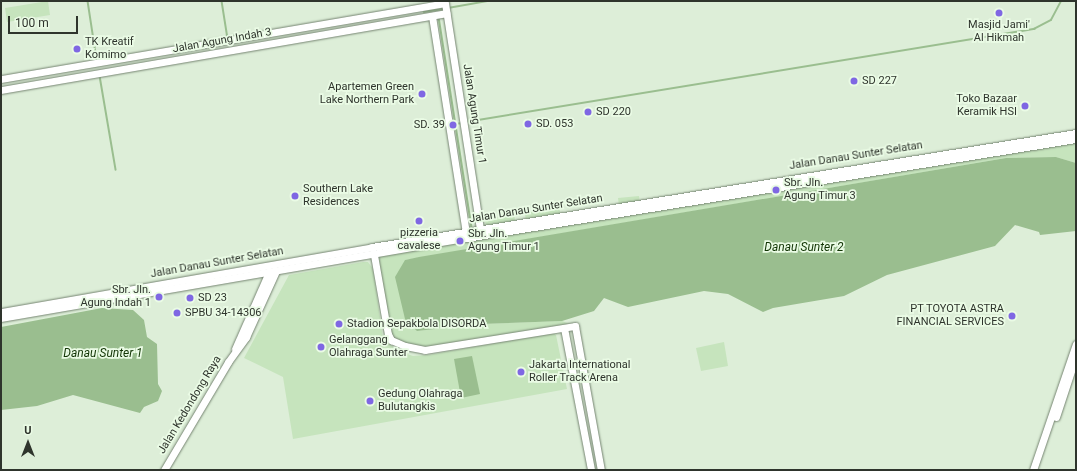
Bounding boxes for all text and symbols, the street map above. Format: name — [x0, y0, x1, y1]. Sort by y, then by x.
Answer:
scale bar — [10, 8, 80, 34]
marker: Masjid Jami' Al Hikmah — [994, 8, 1004, 18]
text: 100 m — [15, 16, 49, 30]
place label: Masjid Jami' Al Hikmah — [968, 19, 1030, 45]
street label: Jalan Agung Indah 3 — [172, 26, 272, 56]
place label: TK Kreatif Komimo — [85, 36, 134, 62]
marker: TK Kreatif Komimo — [72, 44, 82, 54]
street label: Jalan Agung Timur 1 — [460, 63, 488, 165]
place label: SD 227 — [862, 74, 897, 88]
marker: SD 227 — [849, 76, 859, 86]
place label: Apartemen Green Lake Northern Park — [320, 81, 414, 107]
marker: Apartemen Green Lake Northern Park — [417, 89, 427, 99]
place label: Toko Bazaar Keramik HSI — [956, 93, 1017, 119]
marker: Toko Bazaar Keramik HSI — [1020, 101, 1030, 111]
place label: SD 220 — [596, 105, 631, 119]
marker: SD 220 — [583, 107, 593, 117]
place label: SD. 053 — [536, 117, 573, 131]
place label: SD. 39 — [414, 118, 445, 132]
marker: SD. 053 — [523, 119, 533, 129]
marker: SD. 39 — [448, 120, 458, 130]
street label: Jalan Danau Sunter Selatan — [788, 139, 924, 173]
place label: Sbr. Jln. Agung Timur 3 — [784, 177, 856, 203]
place label: Southern Lake Residences — [303, 183, 373, 209]
marker: Sbr. Jln. Agung Timur 3 — [771, 185, 781, 195]
marker: Southern Lake Residences — [290, 191, 300, 201]
street label: Jalan Danau Sunter Selatan — [468, 192, 604, 226]
marker: pizzeria cavalese — [414, 216, 424, 226]
place label: pizzeria cavalese — [398, 227, 440, 253]
place label: Sbr. Jln. Agung Timur 1 — [468, 228, 540, 254]
marker: Sbr. Jln. Agung Timur 1 — [455, 236, 465, 246]
water label: Danau Sunter 2 — [764, 241, 844, 255]
street label: Jalan Danau Sunter Selatan — [149, 245, 285, 281]
place label: Sbr. Jln. Agung Indah 1 — [80, 284, 151, 310]
place label: SD 23 — [198, 291, 227, 305]
marker: Sbr. Jln. Agung Indah 1 — [154, 292, 164, 302]
marker: SD 23 — [185, 293, 195, 303]
place label: PT TOYOTA ASTRA FINANCIAL SERVICES — [896, 303, 1004, 329]
place label: SPBU 34-14306 — [185, 306, 262, 320]
marker: SPBU 34-14306 — [172, 308, 182, 318]
marker: PT TOYOTA ASTRA FINANCIAL SERVICES — [1007, 311, 1017, 321]
place label: Stadion Sepakbola DISORDA — [347, 317, 486, 331]
marker: Stadion Sepakbola DISORDA — [334, 319, 344, 329]
place label: Gelanggang Olahraga Sunter — [329, 334, 407, 360]
marker: Gelanggang Olahraga Sunter — [316, 342, 326, 352]
water label: Danau Sunter 1 — [63, 347, 143, 361]
street label: Jalan Kedondong Raya — [156, 354, 224, 456]
place label: Jakarta International Roller Track Arena — [529, 359, 630, 385]
marker: Jakarta International Roller Track Arena — [516, 367, 526, 377]
place label: Gedung Olahraga Bulutangkis — [378, 388, 463, 414]
marker: Gedung Olahraga Bulutangkis — [365, 396, 375, 406]
north arrow — [8, 423, 48, 463]
text: U — [24, 424, 32, 437]

